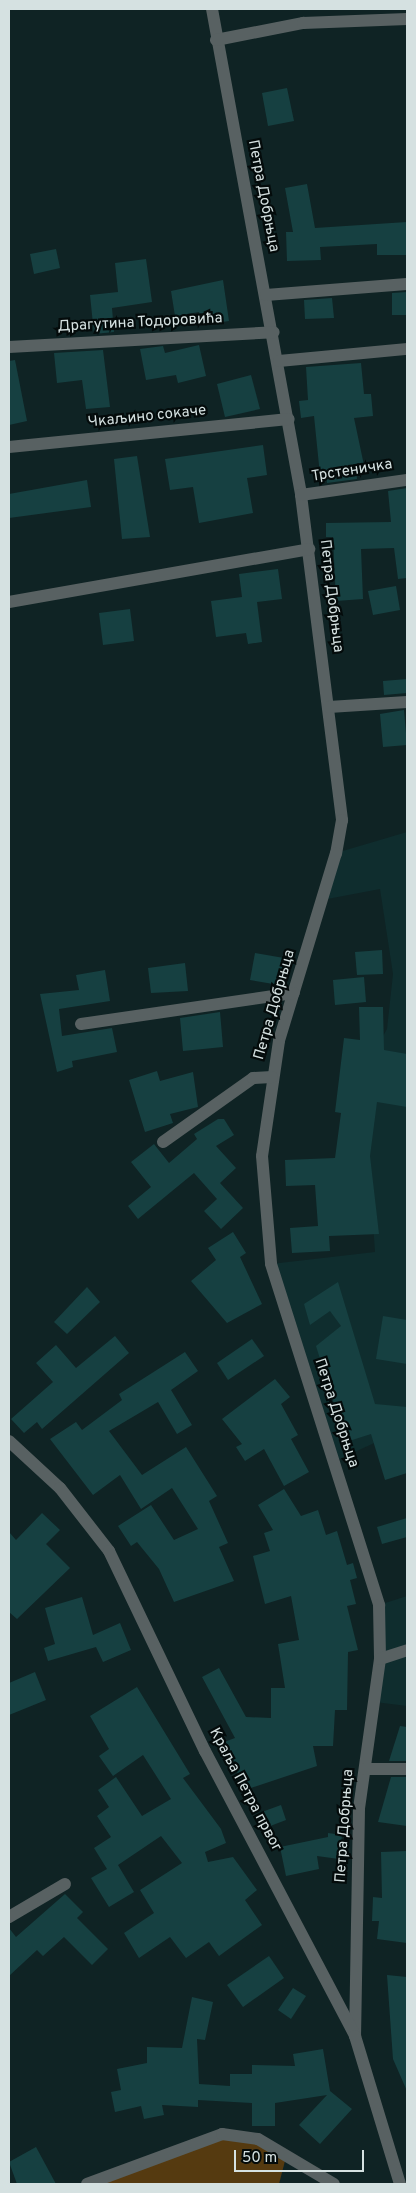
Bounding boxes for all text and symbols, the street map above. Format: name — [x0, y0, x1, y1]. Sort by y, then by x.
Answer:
street label: Петра Добрњца — [243, 138, 283, 254]
street label: Драгутина Тодоровића — [57, 310, 223, 336]
street label: Чкаљино сокаче — [87, 402, 207, 432]
street label: Трстеничка — [310, 456, 394, 486]
street label: Петра Добрњца — [315, 538, 347, 654]
street label: Петра Добрњца — [251, 948, 299, 1062]
street label: Петра Добрњца — [310, 1356, 362, 1470]
street label: Краља Петра првог — [205, 1725, 285, 1855]
street label: Петра Добрњца — [332, 1769, 358, 1883]
scale bar — [236, 2140, 366, 2172]
text: 50 m — [242, 2149, 277, 2168]

